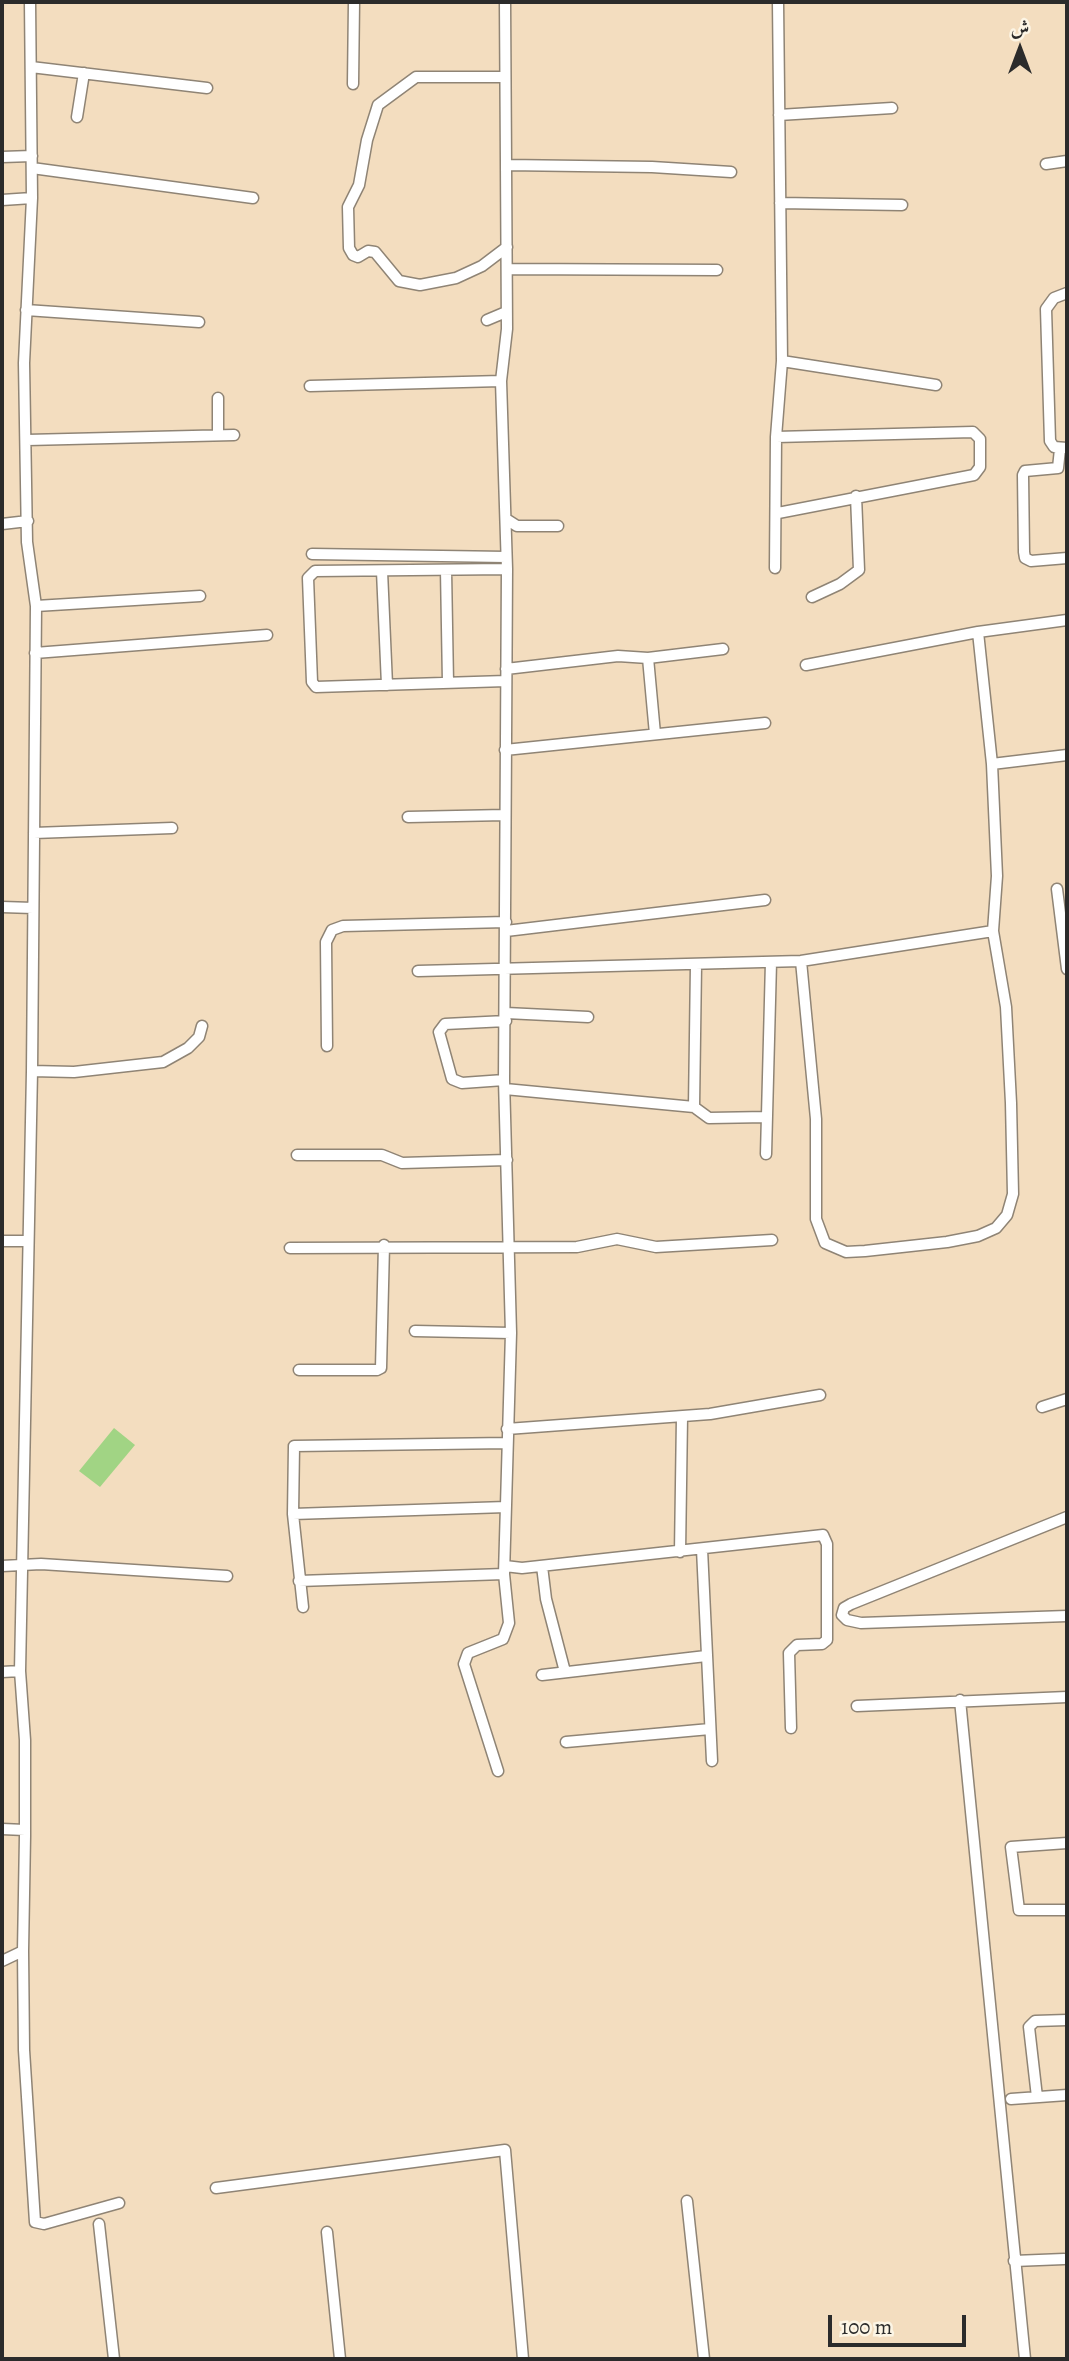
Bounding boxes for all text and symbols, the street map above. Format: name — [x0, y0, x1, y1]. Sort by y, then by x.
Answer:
north arrow — [985, 14, 1055, 84]
text: ش — [1011, 15, 1029, 41]
scale bar — [831, 2302, 969, 2346]
text: 100 m — [841, 2313, 892, 2341]

